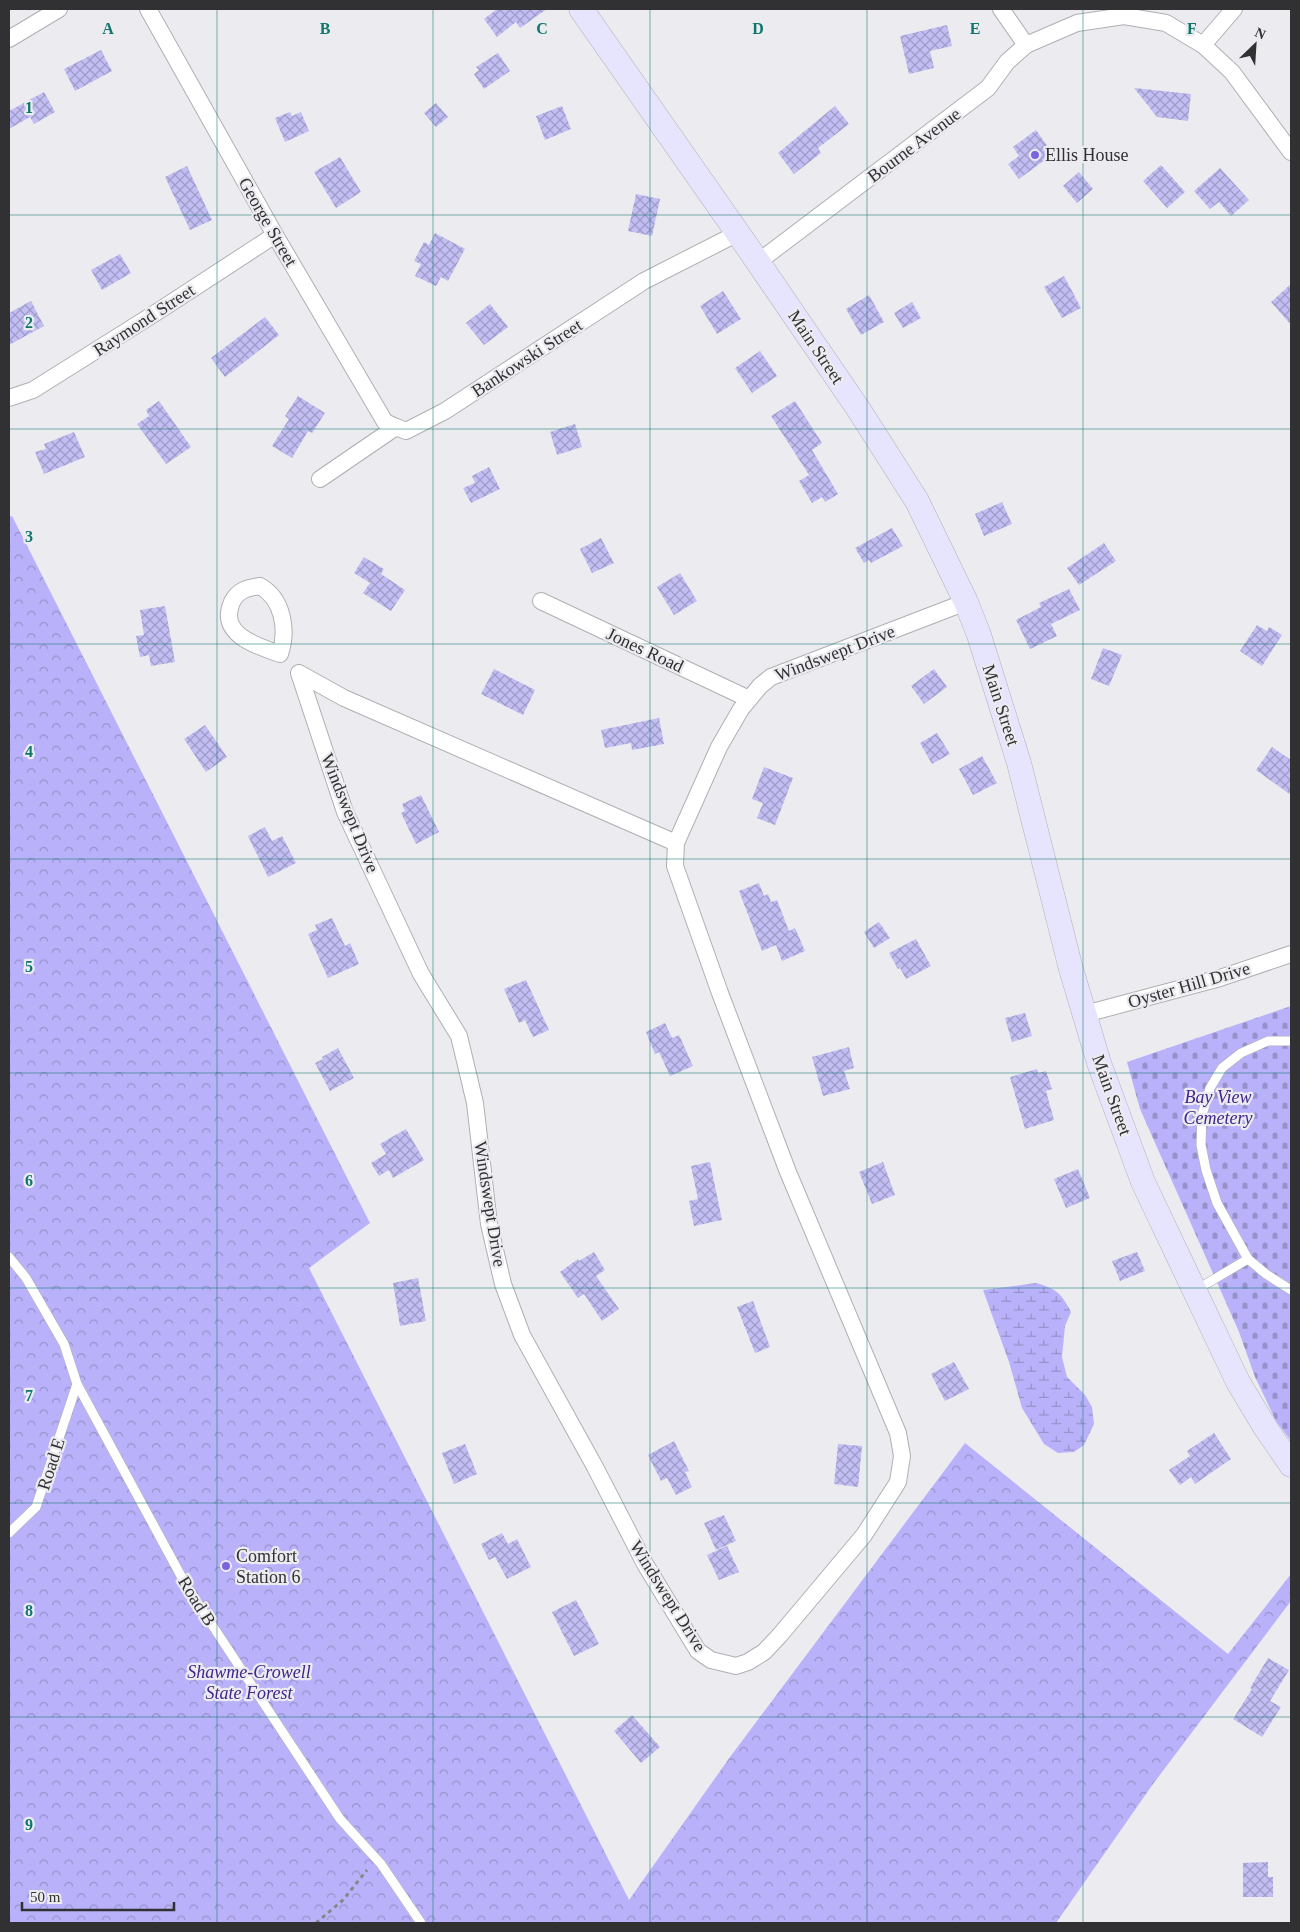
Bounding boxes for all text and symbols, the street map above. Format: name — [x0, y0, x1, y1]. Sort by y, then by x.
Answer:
text: A — [102, 20, 114, 37]
text: B — [320, 20, 331, 37]
text: C — [536, 20, 548, 37]
text: D — [752, 20, 764, 37]
text: E — [970, 20, 980, 37]
text: F — [1187, 20, 1197, 37]
north arrow — [1230, 20, 1280, 70]
text: N — [1253, 25, 1268, 43]
text: 1 — [25, 99, 33, 116]
street label: Bourne Avenue — [864, 104, 964, 186]
place label: Ellis House — [1045, 145, 1129, 165]
marker: Ellis House — [1029, 149, 1041, 161]
street label: George Street — [235, 174, 301, 270]
street label: Raymond Street — [90, 280, 198, 360]
street label: Main Street — [784, 306, 848, 388]
text: 2 — [25, 314, 33, 331]
street label: Bankowski Street — [468, 315, 586, 401]
text: 3 — [25, 528, 33, 545]
street label: Windswept Drive — [772, 621, 898, 685]
street label: Jones Road — [603, 624, 687, 676]
street label: Main Street — [978, 662, 1024, 748]
text: 4 — [25, 743, 33, 760]
street label: Windswept Drive — [317, 750, 383, 876]
text: 5 — [25, 958, 33, 975]
street label: Oyster Hill Drive — [1126, 958, 1252, 1012]
street label: Main Street — [1088, 1052, 1136, 1138]
park label: Bay View Cemetery — [1184, 1087, 1252, 1128]
street label: Windswept Drive — [470, 1140, 510, 1268]
text: 6 — [25, 1172, 33, 1189]
text: 7 — [25, 1387, 33, 1404]
street label: Road E — [33, 1435, 69, 1493]
street label: Windswept Drive — [626, 1537, 710, 1655]
place label: Comfort Station 6 — [236, 1546, 301, 1587]
marker: Comfort Station 6 — [220, 1560, 232, 1572]
street label: Road B — [174, 1573, 220, 1629]
text: 8 — [25, 1602, 33, 1619]
park label: Shawme-Crowell State Forest — [187, 1662, 311, 1703]
text: 9 — [25, 1816, 33, 1833]
scale bar — [22, 1880, 175, 1912]
text: 50 m — [30, 1889, 61, 1905]

